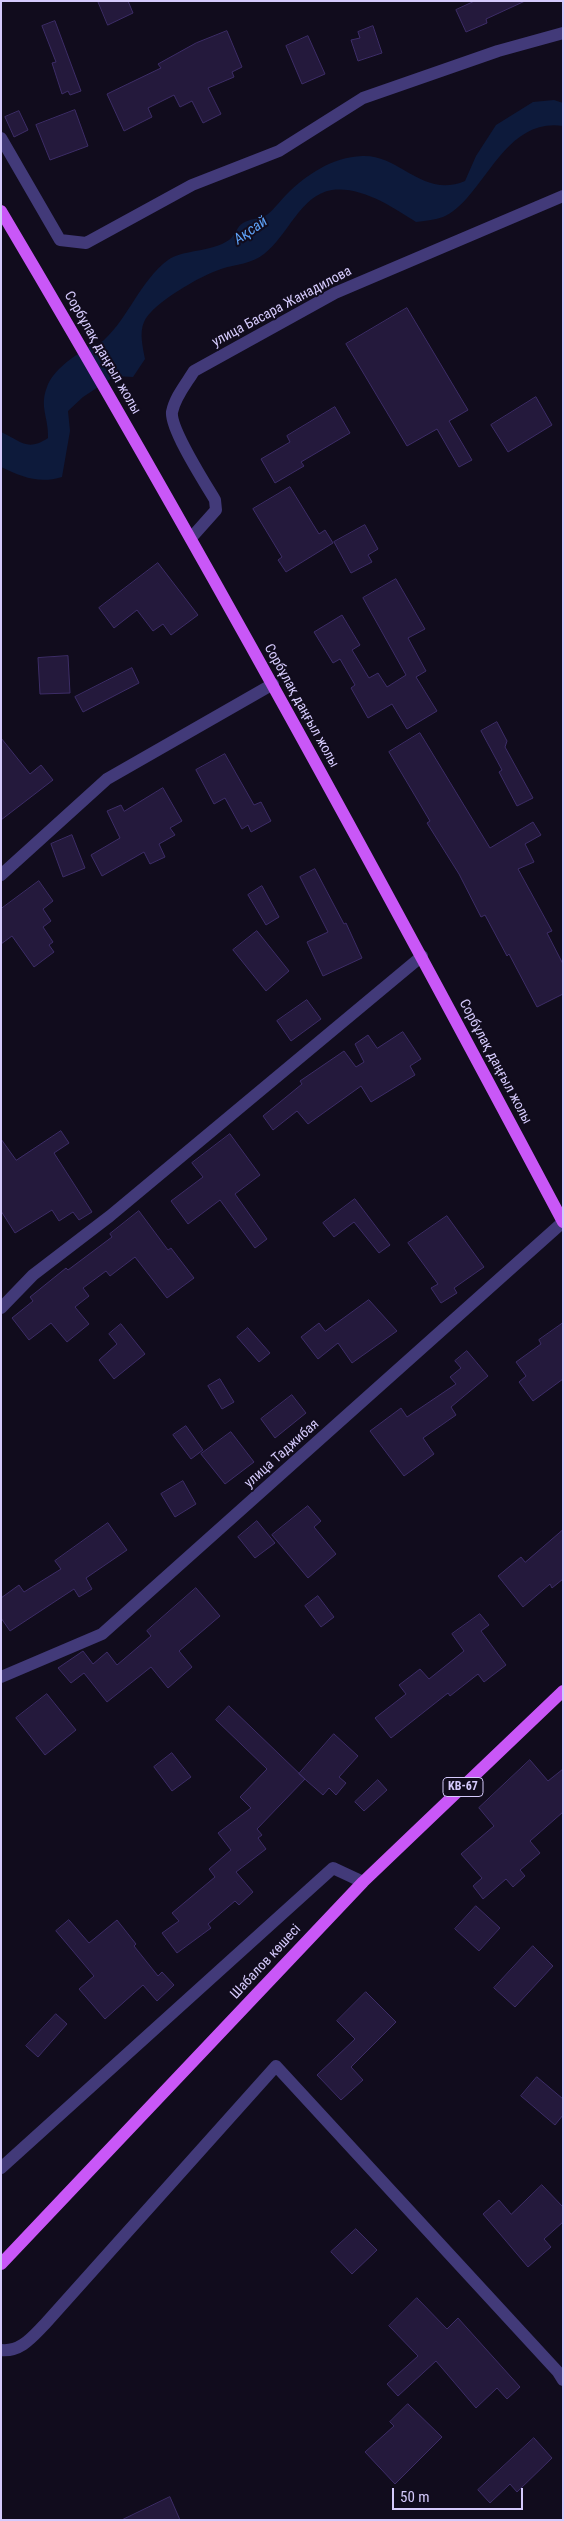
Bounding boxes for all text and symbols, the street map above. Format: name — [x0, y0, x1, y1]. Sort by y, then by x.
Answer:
water label: Ақсай — [231, 213, 271, 249]
street label: улица Басара Жанадилова — [209, 263, 355, 351]
street label: Сорбұлақ даңғыл жолы — [60, 289, 144, 417]
street label: Сорбұлақ даңғыл жолы — [260, 641, 342, 771]
street label: Сорбұлақ даңғыл жолы — [455, 997, 535, 1127]
street label: улица Таджибая — [241, 1416, 323, 1492]
road number: KB-67 — [443, 1778, 483, 1796]
street label: Шабалов көшесі — [227, 1921, 305, 2003]
scale bar — [394, 2478, 525, 2510]
text: 50 m — [400, 2488, 430, 2506]

